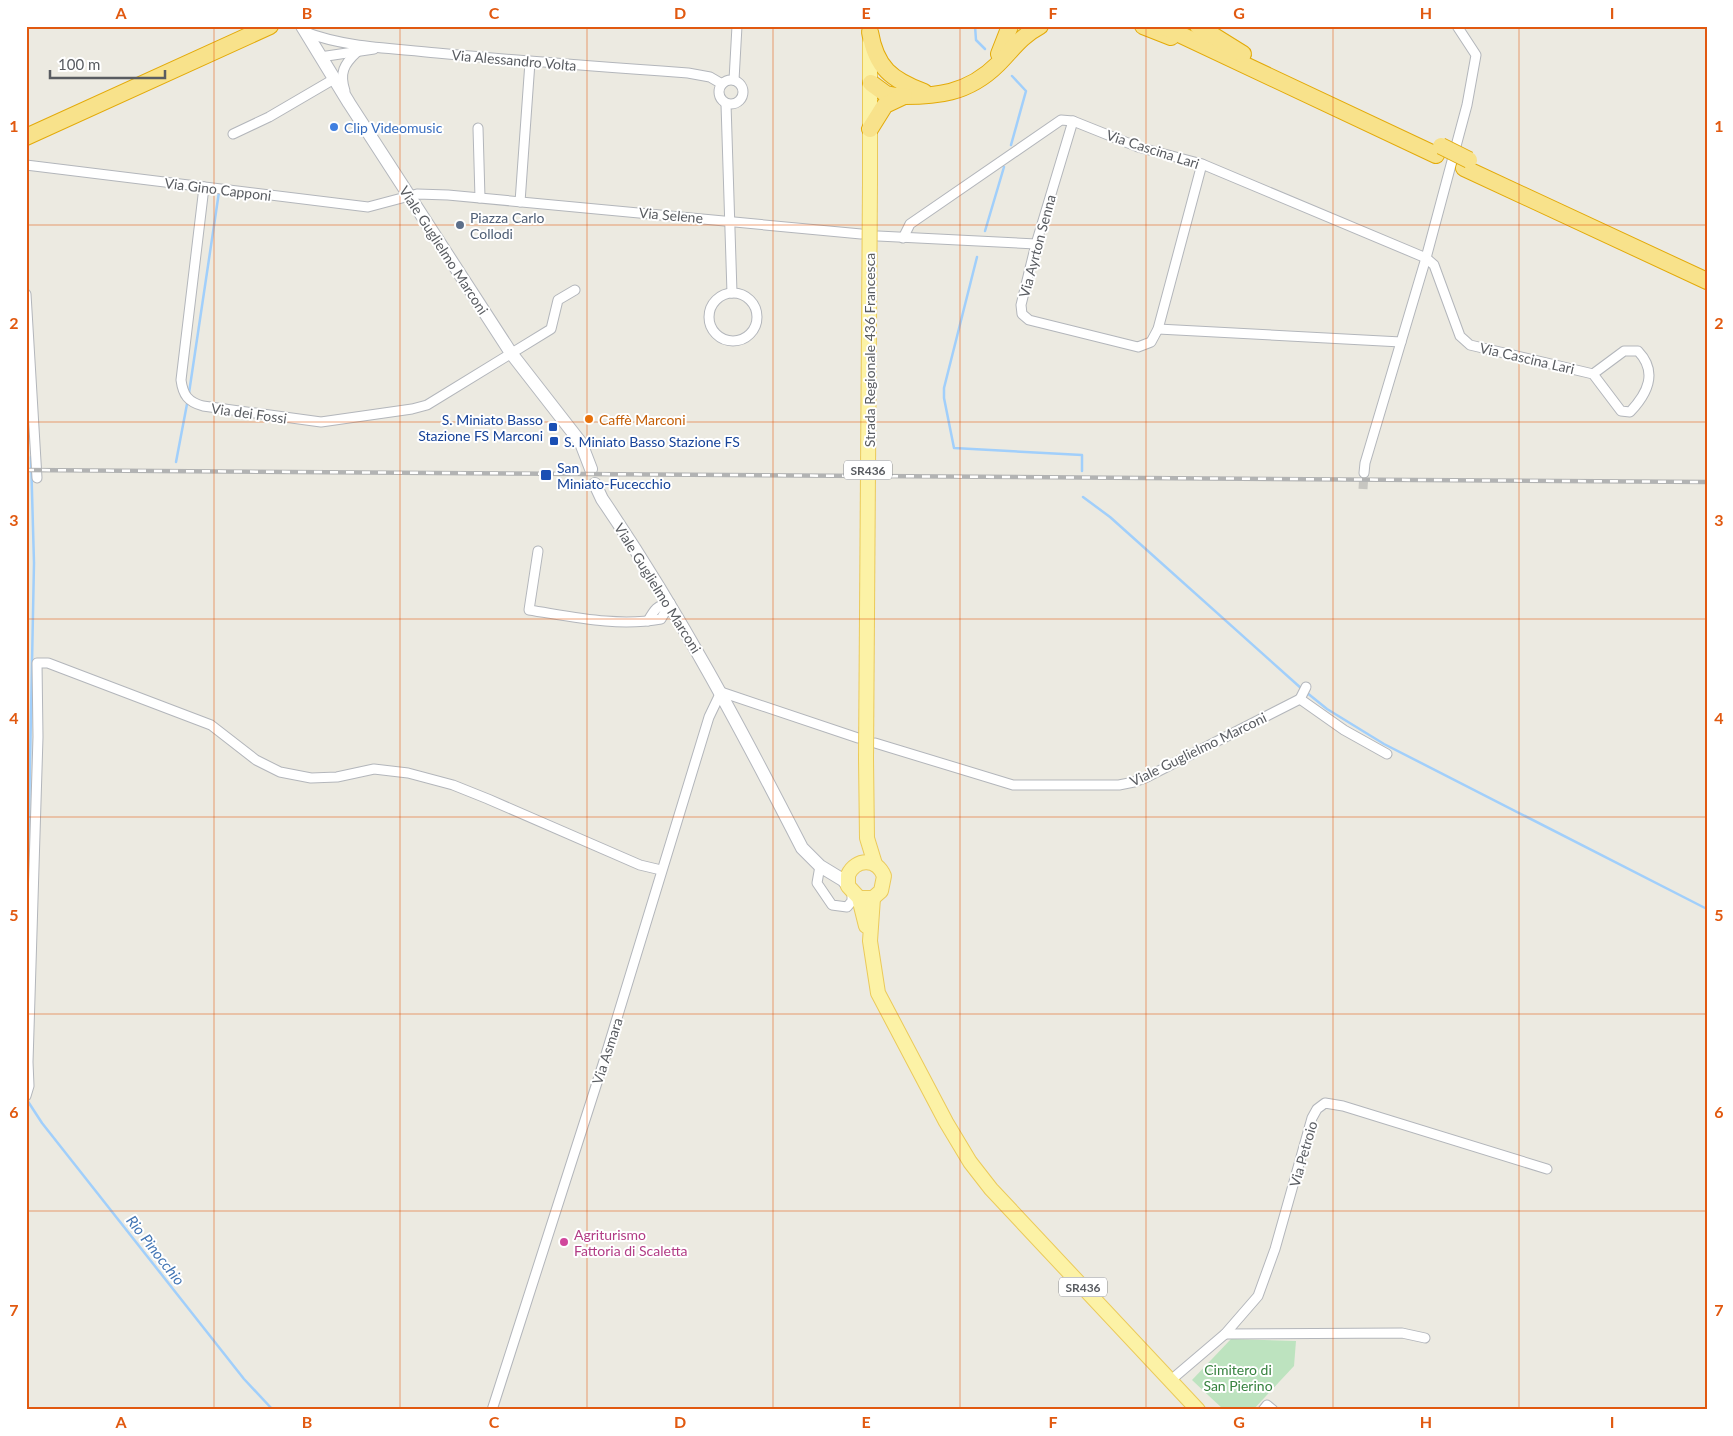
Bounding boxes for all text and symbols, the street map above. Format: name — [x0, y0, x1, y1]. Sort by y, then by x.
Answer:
text: A — [114, 3, 127, 22]
text: B — [302, 3, 312, 22]
text: C — [489, 3, 500, 22]
text: D — [674, 3, 686, 22]
text: E — [861, 3, 871, 22]
text: F — [1048, 3, 1058, 22]
text: G — [1233, 3, 1245, 22]
text: H — [1420, 3, 1432, 22]
text: I — [1610, 3, 1614, 22]
street label: Via Alessandro Volta — [451, 46, 577, 74]
scale bar — [50, 48, 165, 80]
text: 100 m — [58, 55, 100, 73]
text: 1 — [9, 116, 19, 135]
text: 1 — [1714, 116, 1724, 135]
place label: Clip Videomusic — [344, 119, 443, 136]
marker: Clip Videomusic — [328, 121, 340, 133]
street label: Via Cascina Lari — [1104, 126, 1202, 172]
street label: Via Gino Capponi — [164, 174, 272, 204]
street label: Viale Guglielmo Marconi — [396, 183, 492, 317]
street label: Via Ayrton Senna — [1015, 193, 1059, 299]
street label: Via Selene — [638, 204, 704, 226]
place label: Piazza Carlo Collodi — [470, 209, 545, 242]
marker: Piazza Carlo Collodi — [454, 219, 466, 231]
street label: Strada Regionale 436 Francesca — [861, 253, 878, 447]
text: 2 — [9, 313, 19, 332]
text: 2 — [1714, 313, 1724, 332]
street label: Via Cascina Lari — [1478, 339, 1576, 377]
street label: Via dei Fossi — [210, 399, 288, 427]
place label: S. Miniato Basso Stazione FS Marconi — [418, 411, 543, 444]
place label: Caffè Marconi — [599, 411, 686, 428]
marker: Caffè Marconi — [583, 413, 595, 425]
marker: S. Miniato Basso Stazione FS Marconi — [547, 421, 559, 433]
place label: S. Miniato Basso Stazione FS — [564, 433, 740, 450]
marker: S. Miniato Basso Stazione FS — [548, 435, 560, 447]
place label: San Miniato-Fucecchio — [557, 459, 671, 492]
road number: SR436 — [844, 460, 892, 480]
marker: San Miniato-Fucecchio — [539, 468, 553, 482]
text: 3 — [9, 510, 19, 529]
text: 3 — [1714, 510, 1724, 529]
street label: Viale Guglielmo Marconi — [611, 520, 705, 656]
text: 4 — [9, 708, 19, 727]
text: 4 — [1714, 708, 1724, 727]
street label: Viale Guglielmo Marconi — [1127, 709, 1269, 789]
text: 5 — [9, 905, 19, 924]
text: 5 — [1714, 905, 1724, 924]
street label: Via Asmara — [588, 1016, 626, 1086]
text: 6 — [9, 1102, 19, 1121]
text: 6 — [1714, 1102, 1724, 1121]
street label: Via Petroio — [1285, 1119, 1321, 1189]
water label: Rio Pinocchio — [123, 1212, 189, 1289]
place label: Agriturismo Fattoria di Scaletta — [574, 1226, 687, 1259]
marker: Agriturismo Fattoria di Scaletta — [558, 1236, 570, 1248]
road number: SR436 — [1059, 1277, 1107, 1296]
text: 7 — [9, 1300, 19, 1319]
text: 7 — [1714, 1300, 1724, 1319]
park label: Cimitero di San Pierino — [1203, 1361, 1273, 1394]
text: A — [114, 1412, 127, 1431]
text: B — [302, 1412, 312, 1431]
text: C — [489, 1412, 500, 1431]
text: D — [674, 1412, 686, 1431]
text: E — [861, 1412, 871, 1431]
text: F — [1048, 1412, 1058, 1431]
text: G — [1233, 1412, 1245, 1431]
text: H — [1420, 1412, 1432, 1431]
text: I — [1610, 1412, 1614, 1431]

